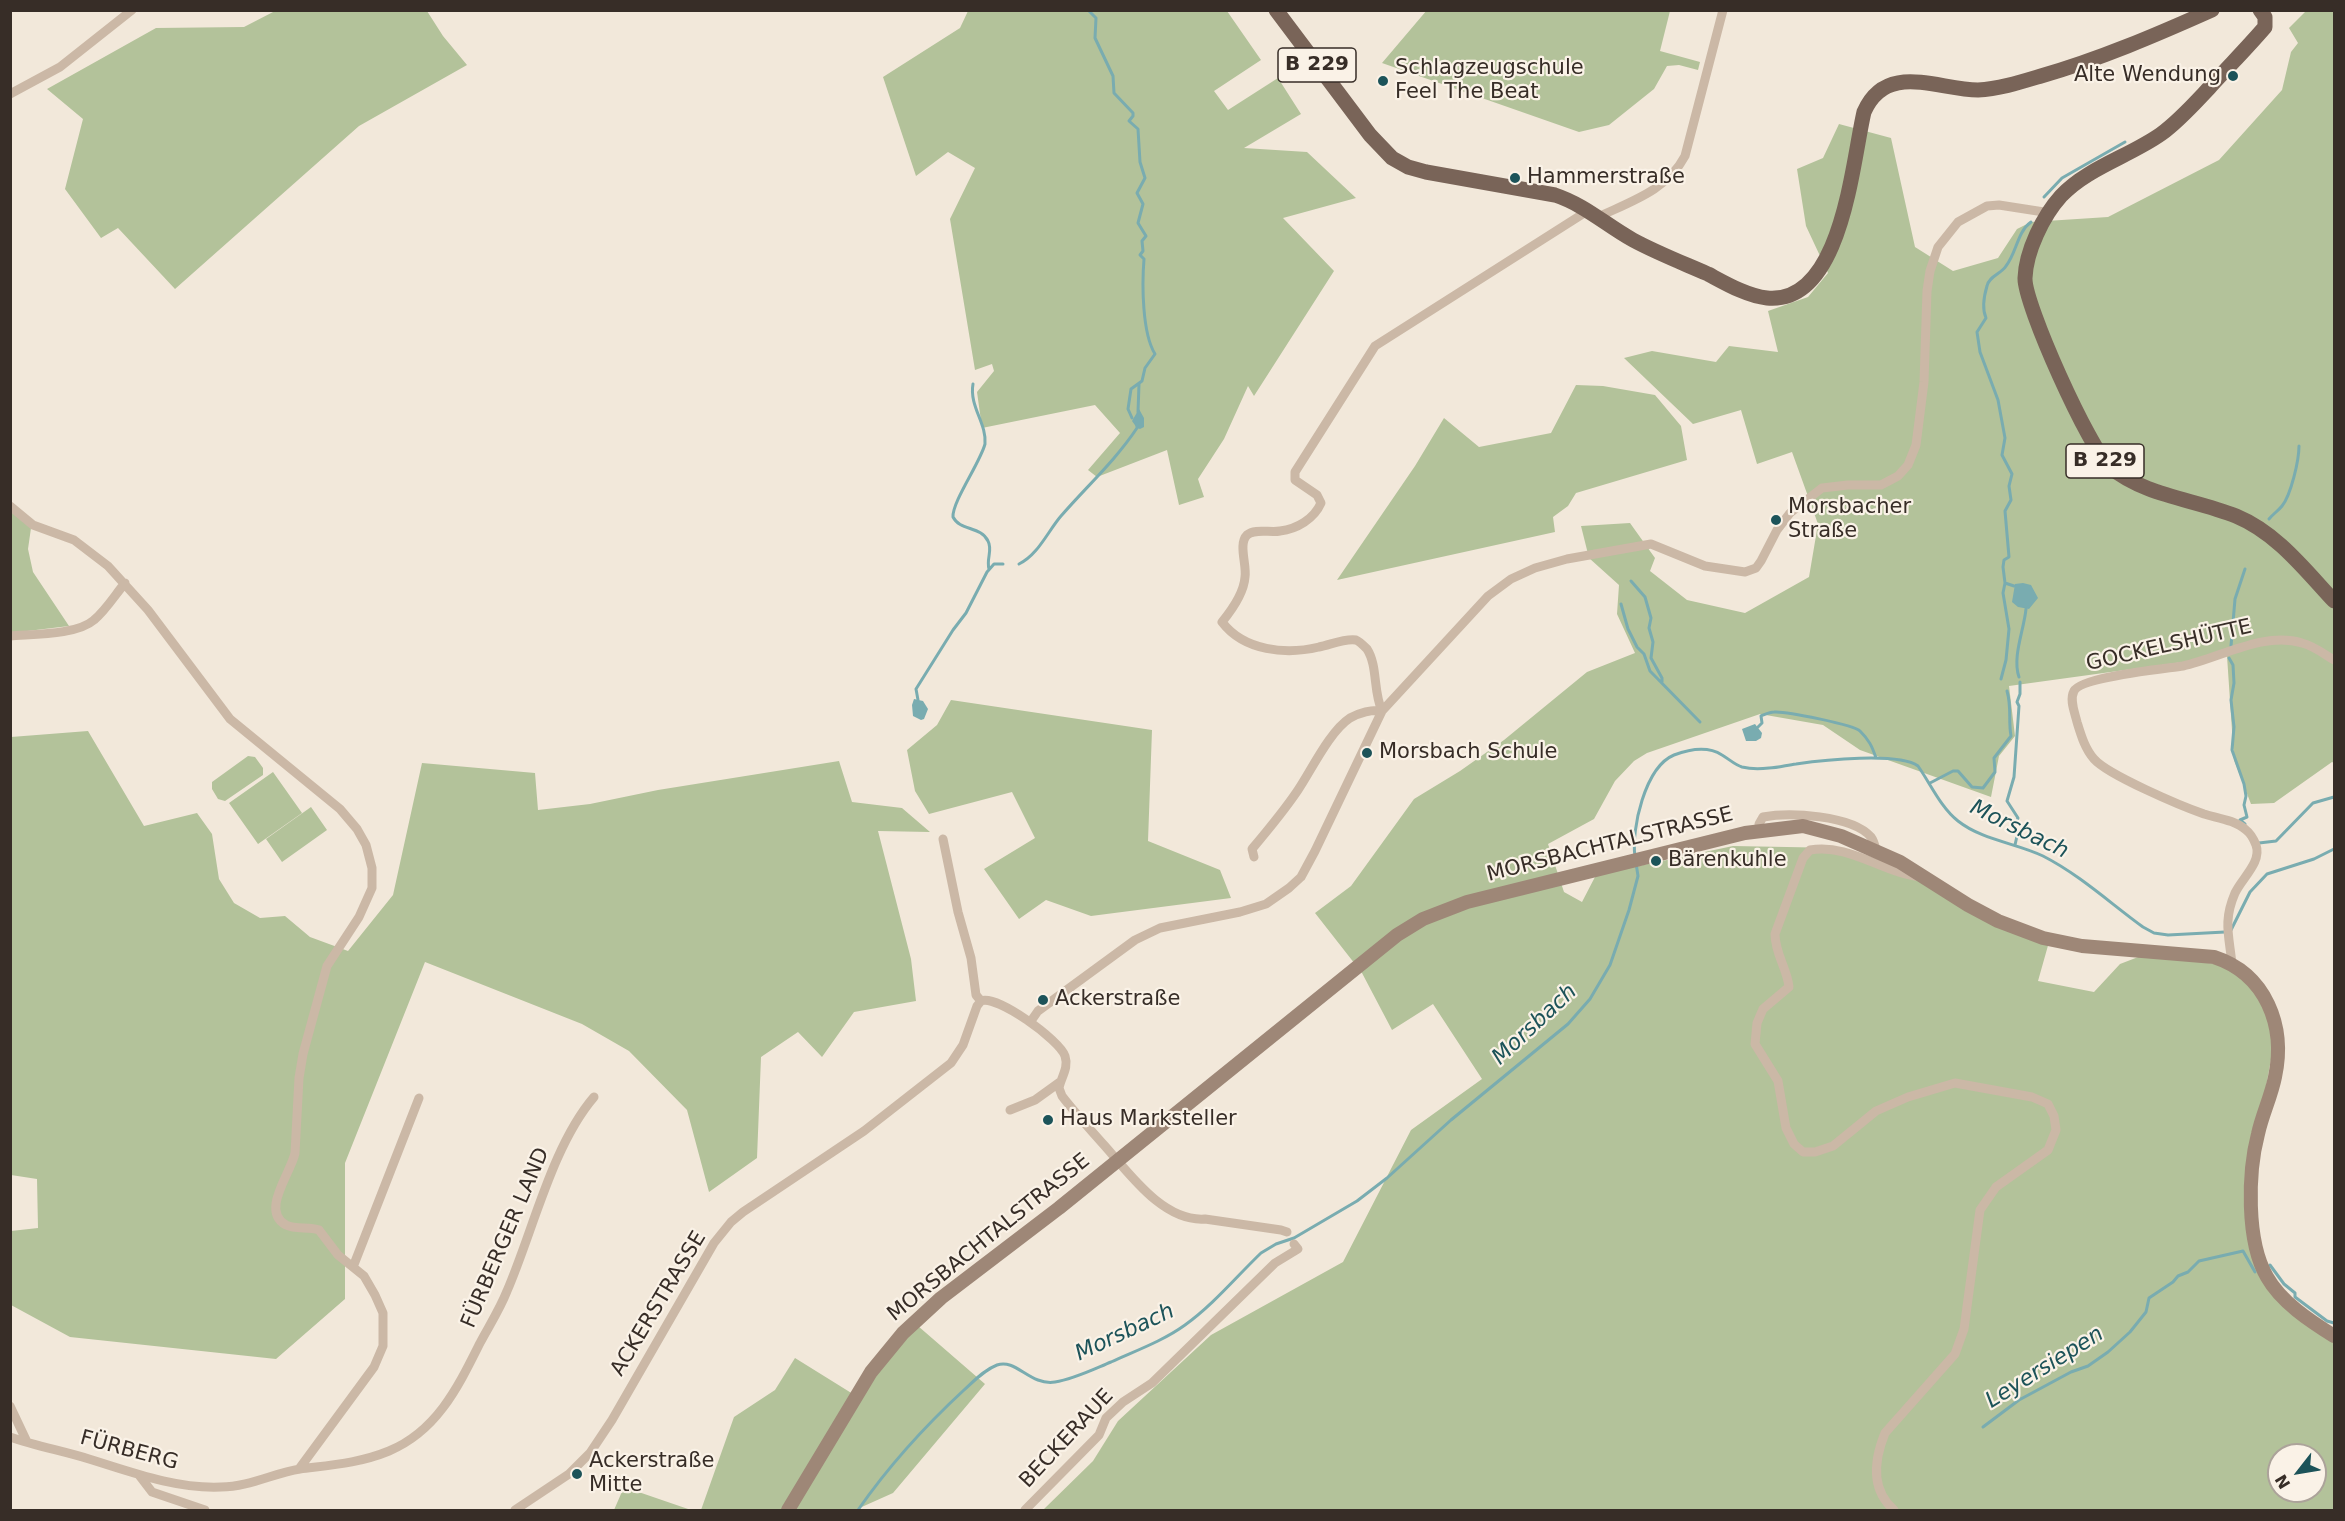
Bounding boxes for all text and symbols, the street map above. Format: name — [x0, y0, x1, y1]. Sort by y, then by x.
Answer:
road number: B 229 — [1278, 48, 1356, 82]
place label: Schlagzeugschule Feel The Beat — [1395, 56, 1584, 106]
place label: Alte Wendung — [2074, 63, 2221, 89]
marker: Alte Wendung — [2226, 69, 2240, 83]
marker: Schlagzeugschule Feel The Beat — [1376, 74, 1390, 88]
place label: Hammerstraße — [1527, 165, 1685, 191]
marker: Hammerstraße — [1508, 171, 1522, 185]
road number: B 229 — [2066, 444, 2144, 478]
place label: Morsbacher Straße — [1788, 495, 1911, 545]
marker: Morsbacher Straße — [1769, 513, 1783, 527]
street label: GOCKELSHÜTTE — [2084, 615, 2254, 677]
place label: Morsbach Schule — [1379, 740, 1558, 766]
marker: Morsbach Schule — [1360, 746, 1374, 760]
water label: Morsbach — [1965, 795, 2073, 865]
street label: MORSBACHTALSTRASSE — [1484, 802, 1736, 888]
place label: Bärenkuhle — [1668, 848, 1787, 874]
marker: Bärenkuhle — [1649, 854, 1663, 868]
water label: Morsbach — [1487, 979, 1583, 1071]
place label: Ackerstraße — [1055, 987, 1180, 1013]
marker: Ackerstraße — [1036, 993, 1050, 1007]
place label: Haus Marksteller — [1060, 1107, 1237, 1133]
marker: Haus Marksteller — [1041, 1113, 1055, 1127]
street label: FÜRBERGER LAND — [457, 1144, 555, 1332]
street label: MORSBACHTALSTRASSE — [883, 1149, 1095, 1327]
street label: ACKERSTRASSE — [606, 1227, 712, 1381]
water label: Morsbach — [1071, 1299, 1179, 1367]
water label: Leyersiepen — [1981, 1321, 2109, 1415]
street label: BECKERAUE — [1015, 1384, 1119, 1494]
street label: FÜRBERG — [77, 1426, 181, 1476]
north arrow — [2267, 1443, 2327, 1503]
place label: Ackerstraße Mitte — [589, 1449, 714, 1499]
marker: Ackerstraße Mitte — [570, 1467, 584, 1481]
text: N — [2271, 1471, 2294, 1492]

